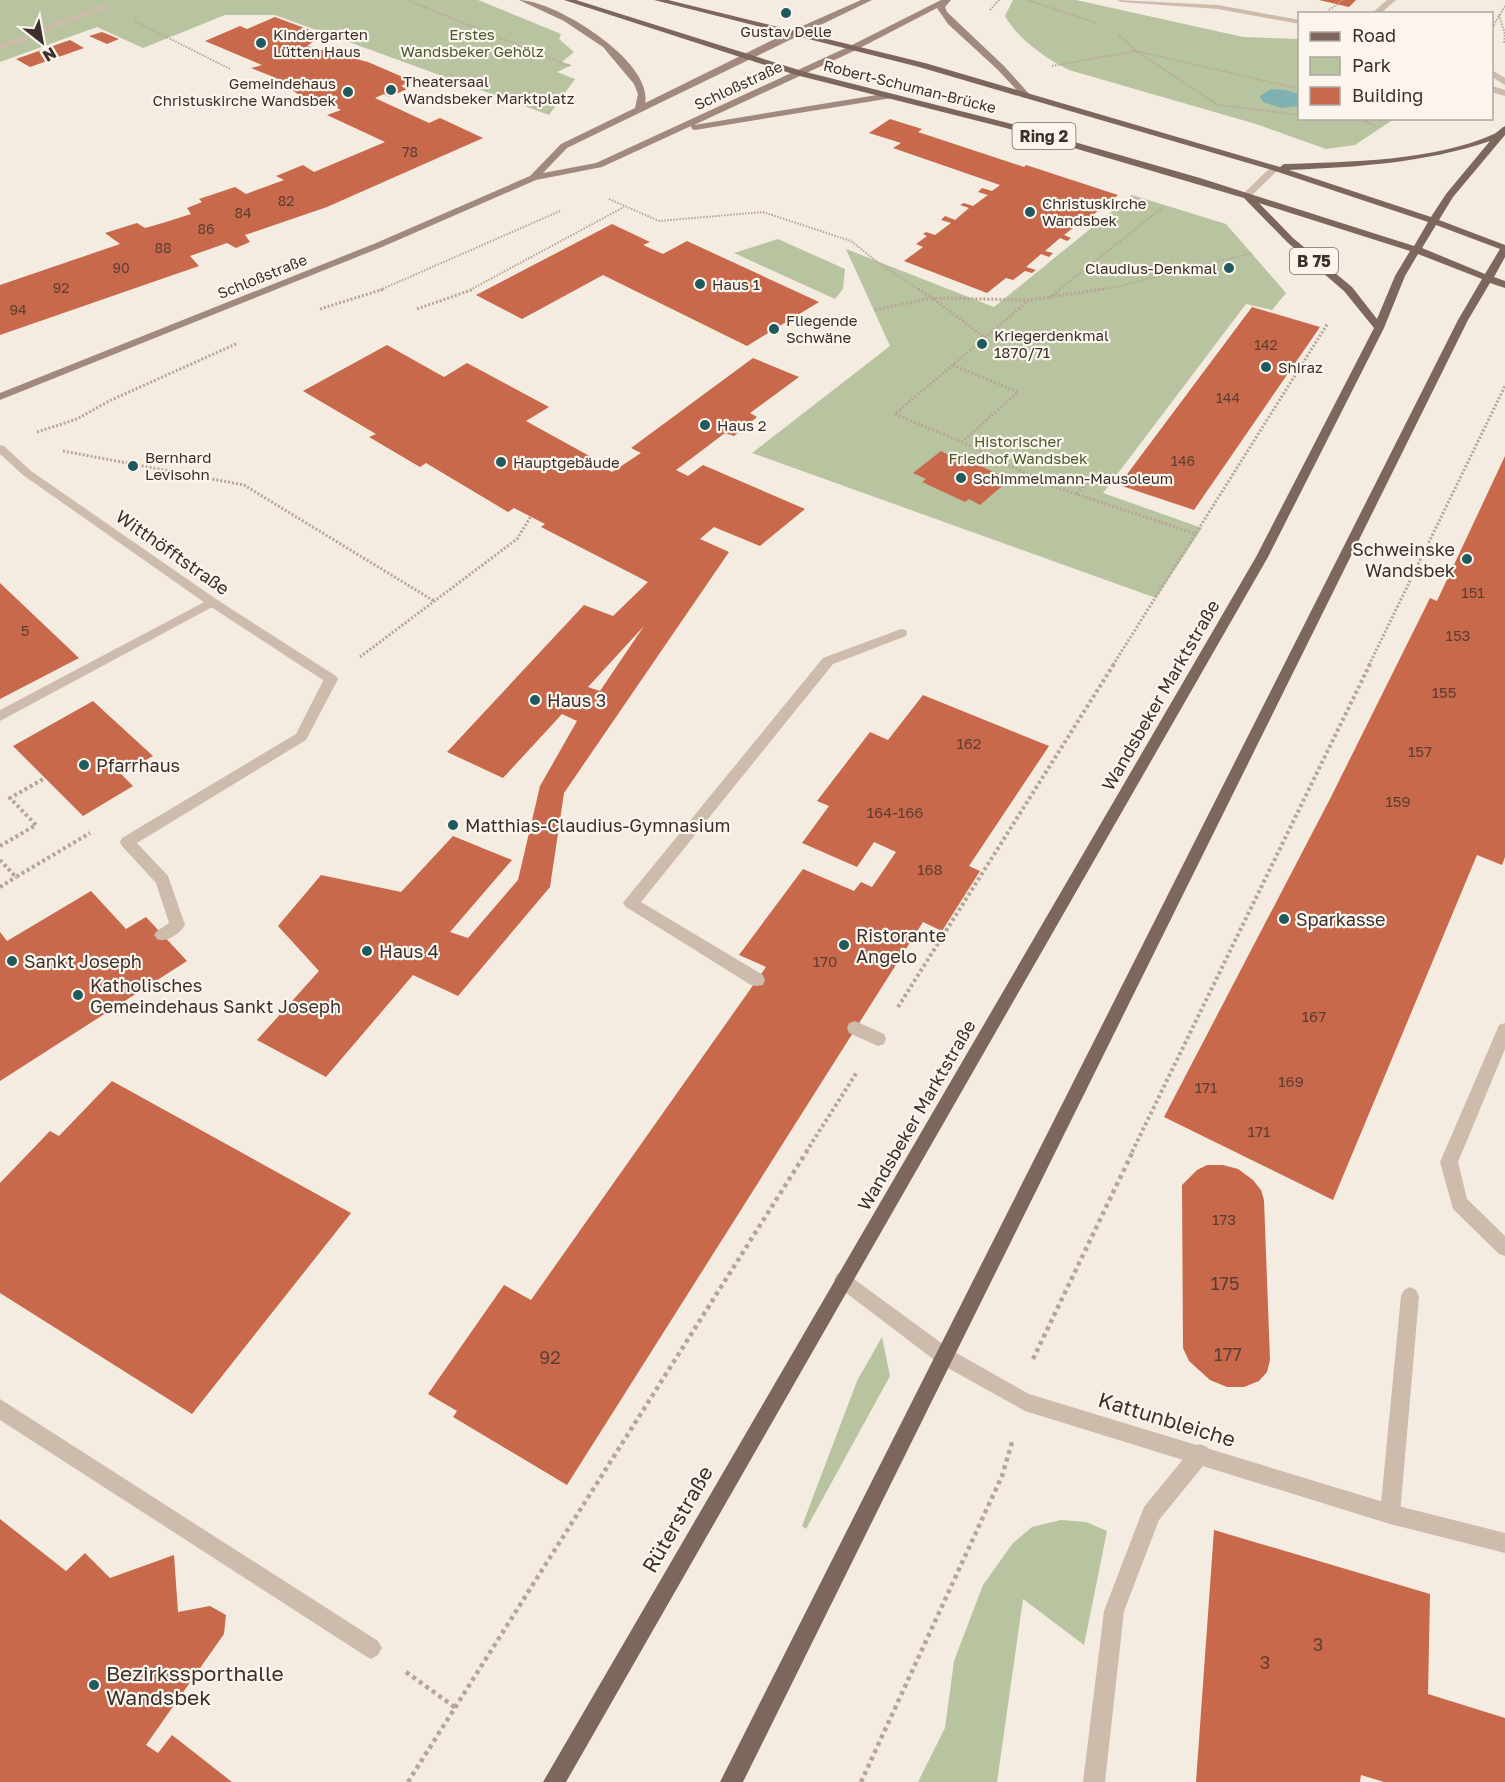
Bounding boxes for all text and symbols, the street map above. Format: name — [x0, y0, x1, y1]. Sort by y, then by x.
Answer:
marker: Gustav Delle — [779, 6, 793, 20]
north arrow — [12, 12, 72, 72]
legend — [1298, 12, 1493, 120]
place label: Gustav Delle — [740, 22, 832, 40]
text: Road — [1352, 24, 1396, 46]
place label: Kindergarten Lütten Haus — [273, 25, 368, 60]
park label: Erstes Wandsbeker Gehölz — [400, 25, 544, 60]
marker: Kindergarten Lütten Haus — [254, 36, 268, 50]
text: N — [39, 43, 60, 67]
text: Park — [1352, 54, 1391, 76]
street label: Robert-Schuman-Brücke — [822, 56, 998, 116]
street label: Schloßstraße — [691, 57, 785, 113]
place label: Theatersaal Wandsbeker Marktplatz — [403, 72, 575, 107]
place label: Gemeindehaus Christuskirche Wandsbek — [153, 74, 337, 109]
marker: Theatersaal Wandsbeker Marktplatz — [384, 83, 398, 97]
text: Building — [1352, 84, 1423, 106]
marker: Gemeindehaus Christuskirche Wandsbek — [341, 85, 355, 99]
road number: Ring 2 — [1012, 123, 1076, 149]
house number: 78 — [402, 143, 418, 160]
house number: 82 — [278, 192, 294, 209]
place label: Christuskirche Wandsbek — [1042, 194, 1147, 229]
house number: 84 — [234, 204, 252, 221]
marker: Christuskirche Wandsbek — [1023, 205, 1037, 219]
house number: 86 — [197, 220, 215, 237]
house number: 88 — [154, 239, 172, 256]
road number: B 75 — [1290, 248, 1338, 274]
street label: Schloßstraße — [215, 250, 310, 302]
house number: 90 — [112, 259, 130, 276]
place label: Claudius-Denkmal — [1085, 259, 1217, 277]
marker: Claudius-Denkmal — [1222, 261, 1236, 275]
place label: Haus 1 — [712, 275, 760, 293]
marker: Haus 1 — [693, 277, 707, 291]
house number: 92 — [53, 279, 69, 296]
house number: 94 — [9, 301, 27, 318]
place label: Fliegende Schwäne — [786, 311, 858, 346]
marker: Fliegende Schwäne — [767, 322, 781, 336]
place label: Kriegerdenkmal 1870/71 — [994, 326, 1109, 361]
house number: 142 — [1254, 336, 1278, 353]
marker: Kriegerdenkmal 1870/71 — [975, 337, 989, 351]
place label: Shiraz — [1278, 358, 1323, 376]
marker: Shiraz — [1259, 360, 1273, 374]
house number: 144 — [1216, 389, 1240, 406]
place label: Haus 2 — [717, 416, 766, 434]
marker: Haus 2 — [698, 418, 712, 432]
park label: Historischer Friedhof Wandsbek — [948, 432, 1088, 467]
place label: Bernhard Levisohn — [145, 448, 211, 483]
house number: 146 — [1171, 452, 1195, 469]
place label: Hauptgebäude — [513, 453, 620, 471]
marker: Hauptgebäude — [494, 455, 508, 469]
marker: Bernhard Levisohn — [126, 459, 140, 473]
place label: Schimmelmann-Mausoleum — [973, 469, 1173, 487]
marker: Schimmelmann-Mausoleum — [954, 471, 968, 485]
street label: Witthöfftstraße — [112, 505, 234, 599]
place label: Schweinske Wandsbek — [1352, 538, 1455, 581]
marker: Schweinske Wandsbek — [1460, 552, 1474, 566]
house number: 151 — [1461, 583, 1485, 601]
street label: Wandsbeker Marktstraße — [1096, 596, 1224, 794]
house number: 5 — [21, 621, 29, 639]
house number: 153 — [1446, 626, 1470, 644]
house number: 155 — [1432, 683, 1456, 701]
place label: Haus 3 — [547, 689, 606, 711]
marker: Haus 3 — [528, 693, 542, 707]
house number: 162 — [956, 734, 982, 752]
house number: 157 — [1408, 742, 1432, 760]
place label: Pfarrhaus — [96, 754, 180, 776]
marker: Pfarrhaus — [77, 758, 91, 772]
house number: 159 — [1385, 792, 1411, 810]
house number: 164-166 — [867, 803, 923, 821]
place label: Matthias-Claudius-Gymnasium — [465, 814, 730, 836]
marker: Matthias-Claudius-Gymnasium — [446, 818, 460, 832]
house number: 168 — [917, 860, 943, 878]
place label: Sparkasse — [1296, 908, 1385, 930]
marker: Sparkasse — [1277, 912, 1291, 926]
place label: Ristorante Angelo — [856, 924, 946, 967]
marker: Ristorante Angelo — [837, 938, 851, 952]
place label: Haus 4 — [379, 940, 439, 962]
marker: Haus 4 — [360, 944, 374, 958]
place label: Sankt Joseph — [24, 950, 142, 972]
house number: 170 — [813, 952, 837, 970]
marker: Sankt Joseph — [5, 954, 19, 968]
place label: Katholisches Gemeindehaus Sankt Joseph — [90, 974, 341, 1017]
marker: Katholisches Gemeindehaus Sankt Joseph — [71, 988, 85, 1002]
house number: 167 — [1302, 1007, 1326, 1025]
street label: Wandsbeker Marktstraße — [852, 1016, 980, 1214]
house number: 169 — [1278, 1072, 1304, 1090]
house number: 171 — [1195, 1078, 1217, 1096]
house number: 171 — [1248, 1122, 1270, 1140]
house number: 173 — [1212, 1210, 1236, 1228]
house number: 175 — [1211, 1272, 1239, 1294]
house number: 177 — [1214, 1343, 1242, 1365]
house number: 92 — [539, 1346, 561, 1368]
street label: Kattunbleiche — [1095, 1386, 1239, 1452]
street label: Rüterstraße — [636, 1461, 718, 1577]
house number: 3 — [1313, 1633, 1323, 1655]
house number: 3 — [1260, 1651, 1270, 1673]
place label: Bezirkssporthalle Wandsbek — [106, 1660, 284, 1710]
marker: Bezirkssporthalle Wandsbek — [87, 1678, 101, 1692]

